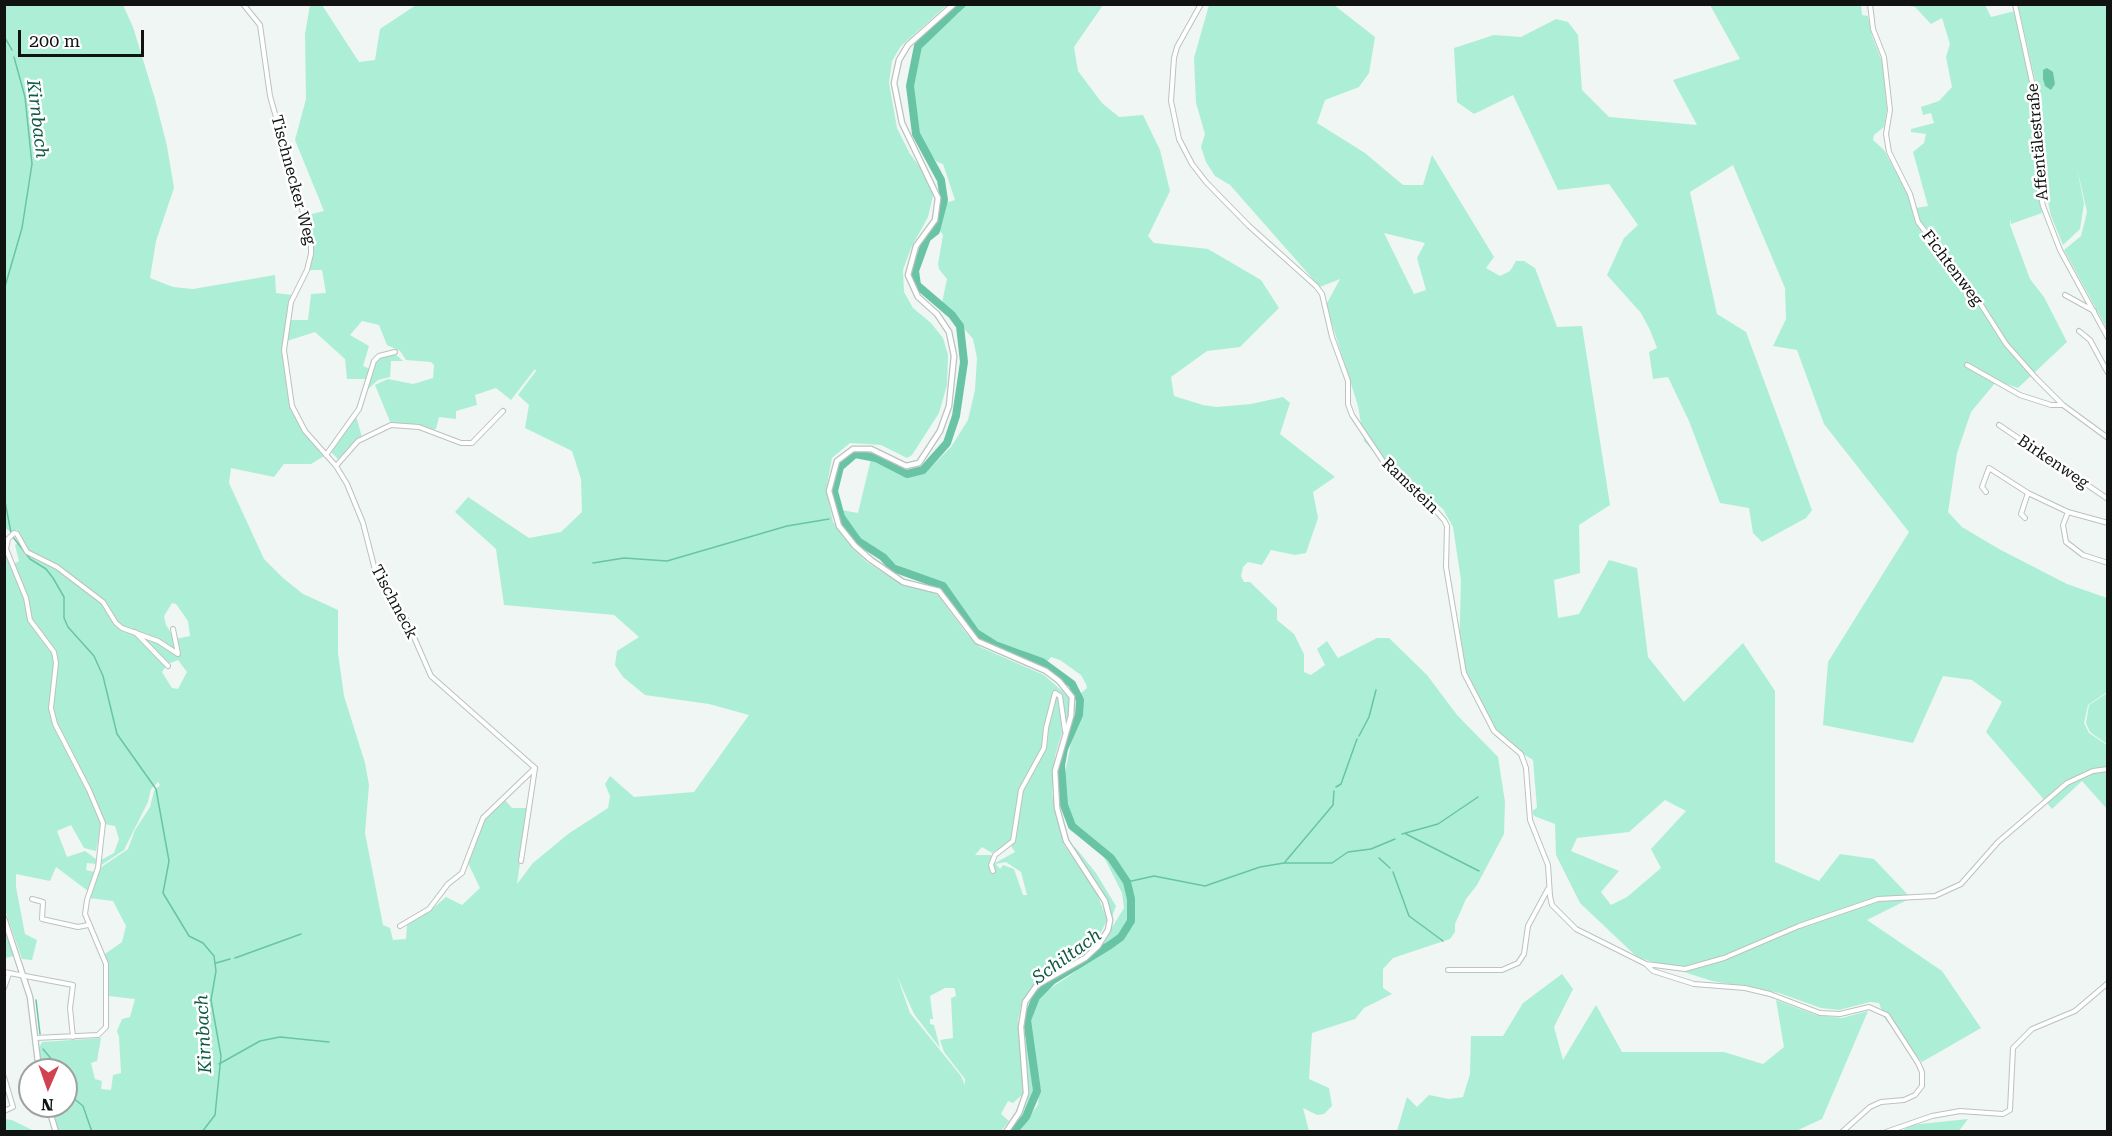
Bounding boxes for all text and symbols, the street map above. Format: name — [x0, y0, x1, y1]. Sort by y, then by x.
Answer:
scale bar — [21, 18, 147, 56]
text: 200 m — [29, 30, 80, 51]
water label: Kirnbach — [21, 78, 53, 160]
street label: Affentälestraße — [2023, 83, 2053, 201]
street label: Tischnecker Weg — [266, 113, 320, 247]
street label: Fichtenweg — [1917, 227, 1987, 309]
street label: Birkenweg — [2014, 431, 2092, 493]
street label: Ramstein — [1377, 454, 1443, 518]
street label: Tischneck — [367, 562, 421, 642]
water label: Schiltach — [1028, 925, 1106, 989]
water label: Kirnbach — [191, 994, 217, 1074]
north arrow — [18, 1058, 78, 1118]
text: N — [41, 1095, 54, 1114]

